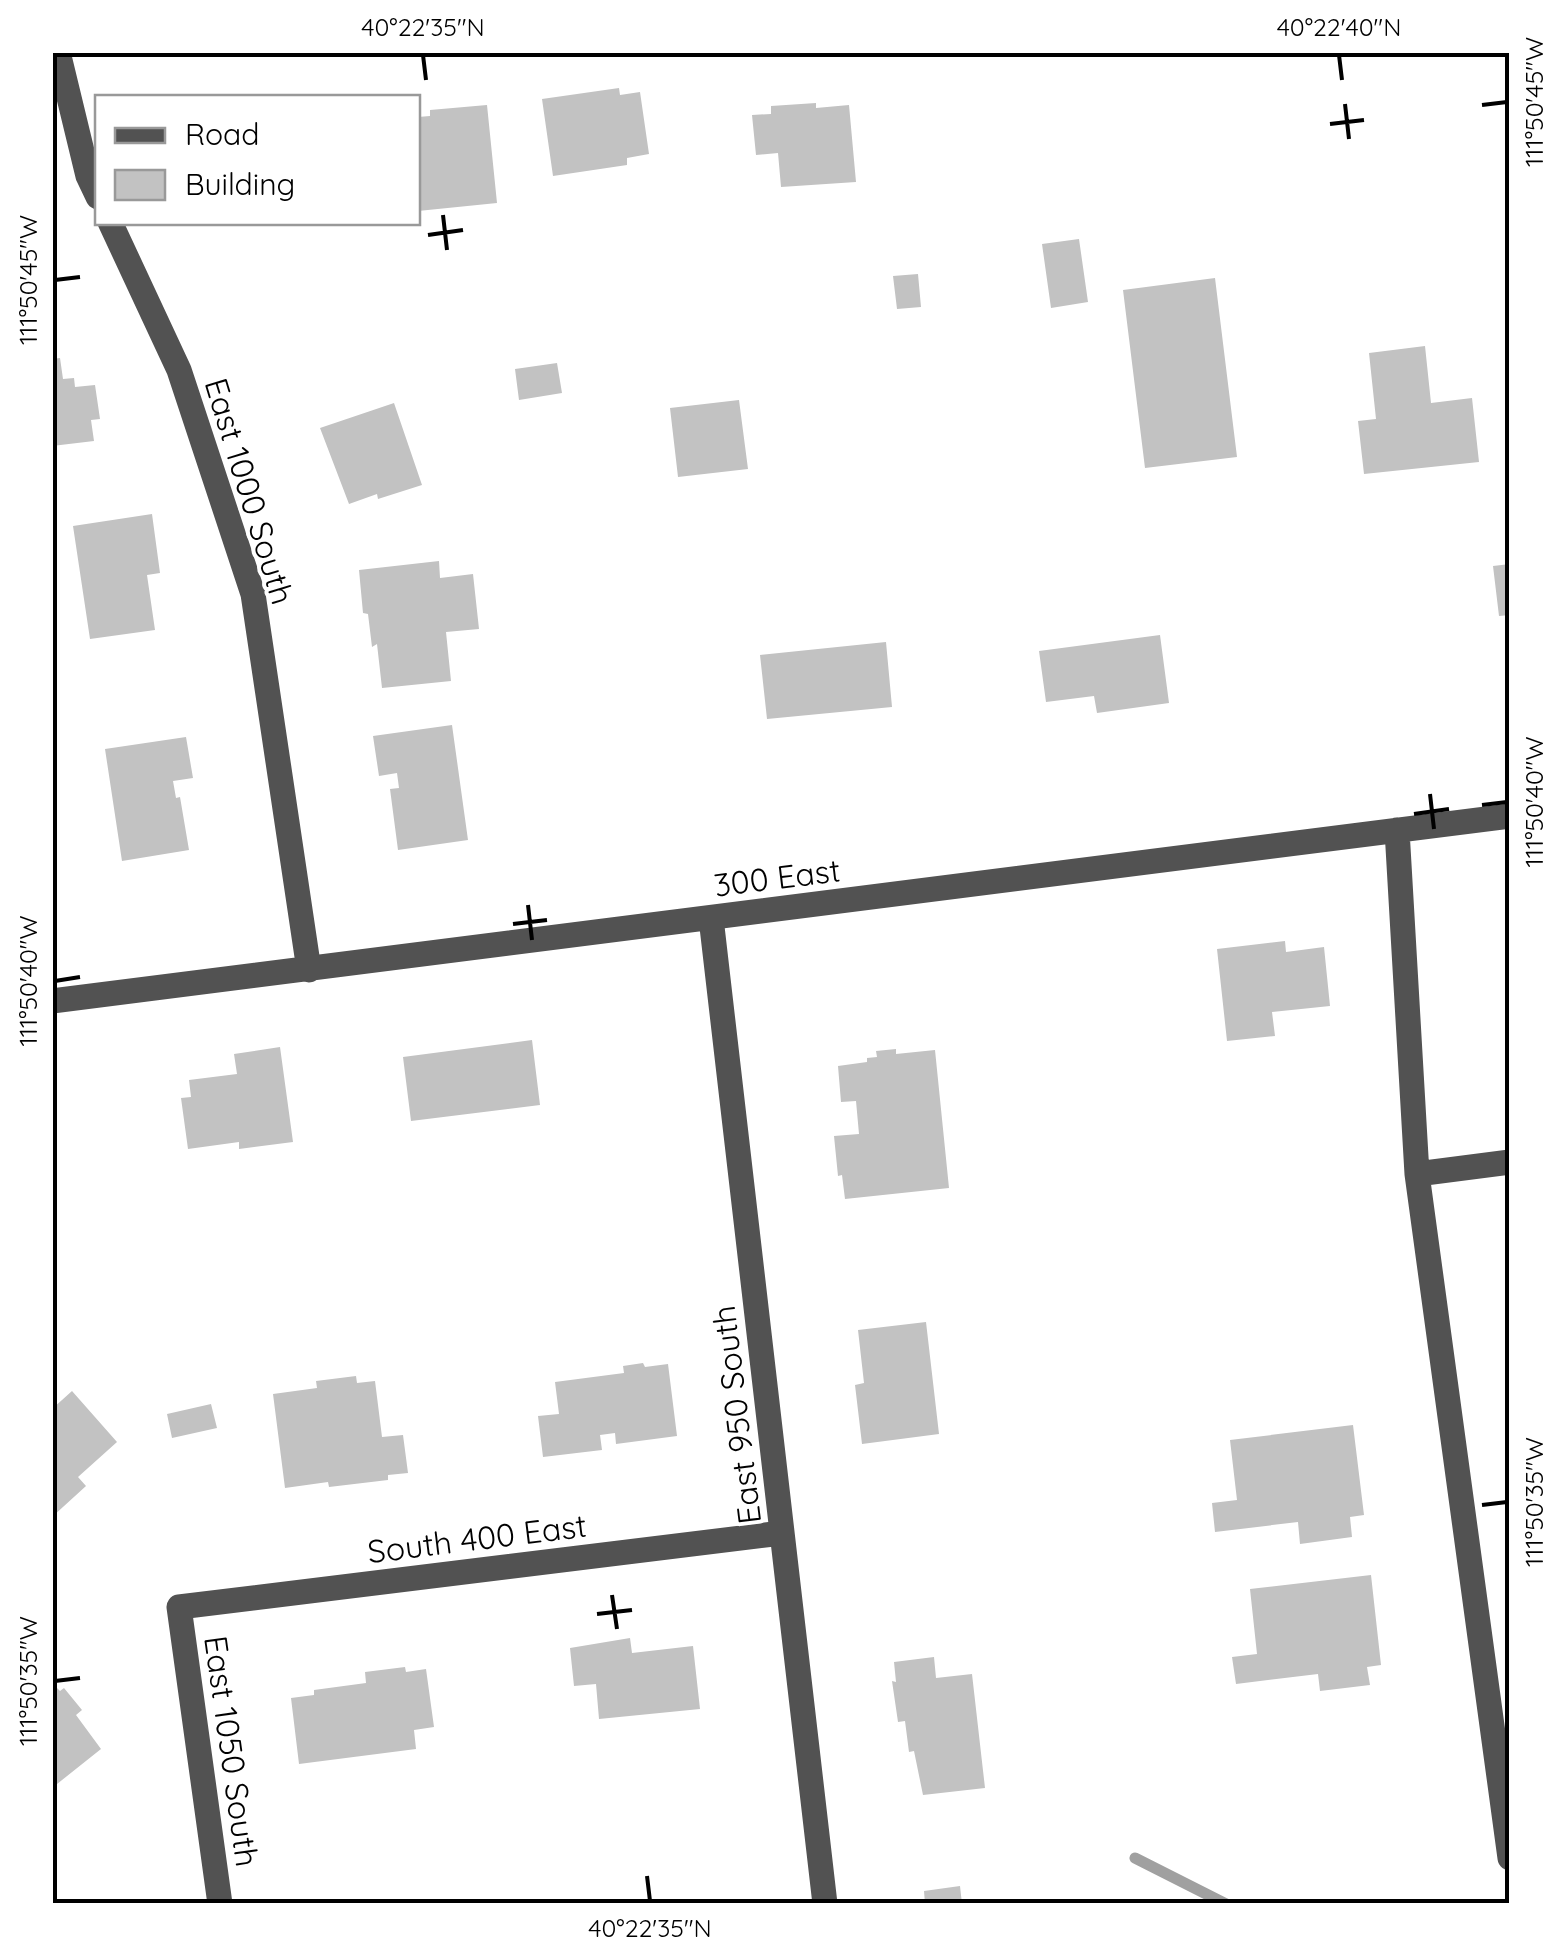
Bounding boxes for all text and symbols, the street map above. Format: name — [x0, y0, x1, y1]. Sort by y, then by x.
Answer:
text: 40°22'35"N — [361, 11, 485, 42]
text: 40°22'40"N — [1277, 11, 1401, 42]
text: 111°50'45"W — [1518, 37, 1549, 167]
legend — [95, 95, 420, 225]
text: Road — [185, 115, 259, 153]
text: Building — [185, 165, 295, 203]
text: 111°50'45"W — [12, 215, 43, 345]
street label: East 1000 South — [197, 373, 303, 609]
text: 111°50'40"W — [1518, 736, 1549, 868]
street label: 300 East — [712, 849, 842, 905]
text: 111°50'40"W — [12, 915, 43, 1047]
street label: East 950 South — [703, 1303, 769, 1527]
text: 111°50'35"W — [1518, 1437, 1549, 1567]
street label: South 400 East — [365, 1505, 589, 1571]
text: 111°50'35"W — [12, 1616, 43, 1746]
street label: East 1050 South — [196, 1633, 268, 1869]
text: 40°22'35"N — [588, 1912, 712, 1943]

